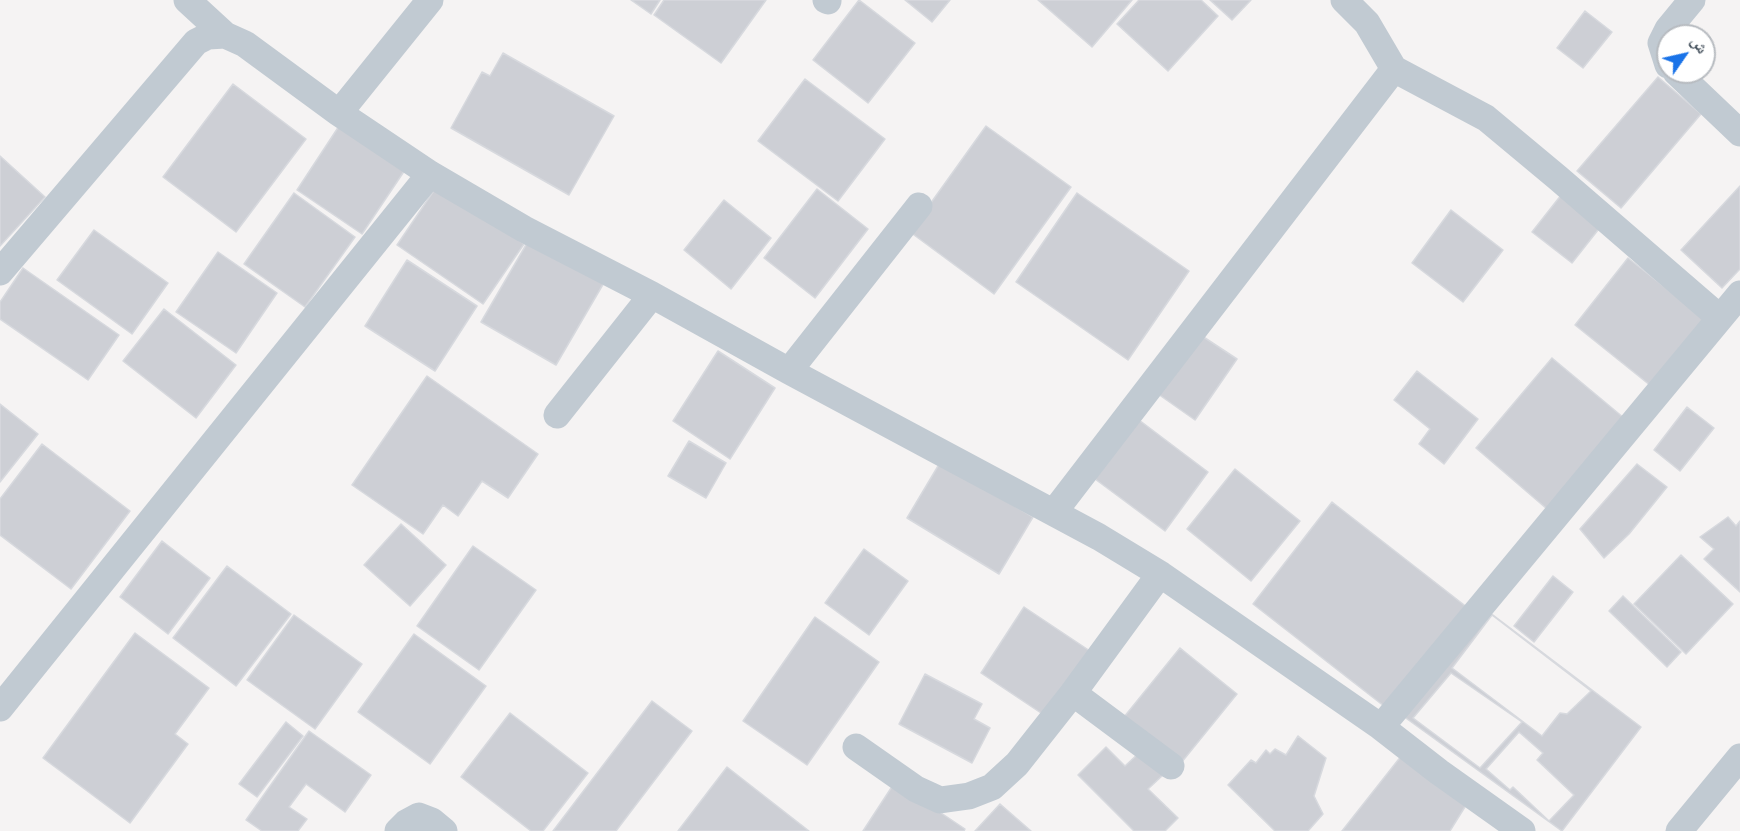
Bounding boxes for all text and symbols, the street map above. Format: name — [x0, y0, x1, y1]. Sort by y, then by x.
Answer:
north arrow — [1656, 24, 1716, 84]
text: ش — [1687, 32, 1712, 57]

